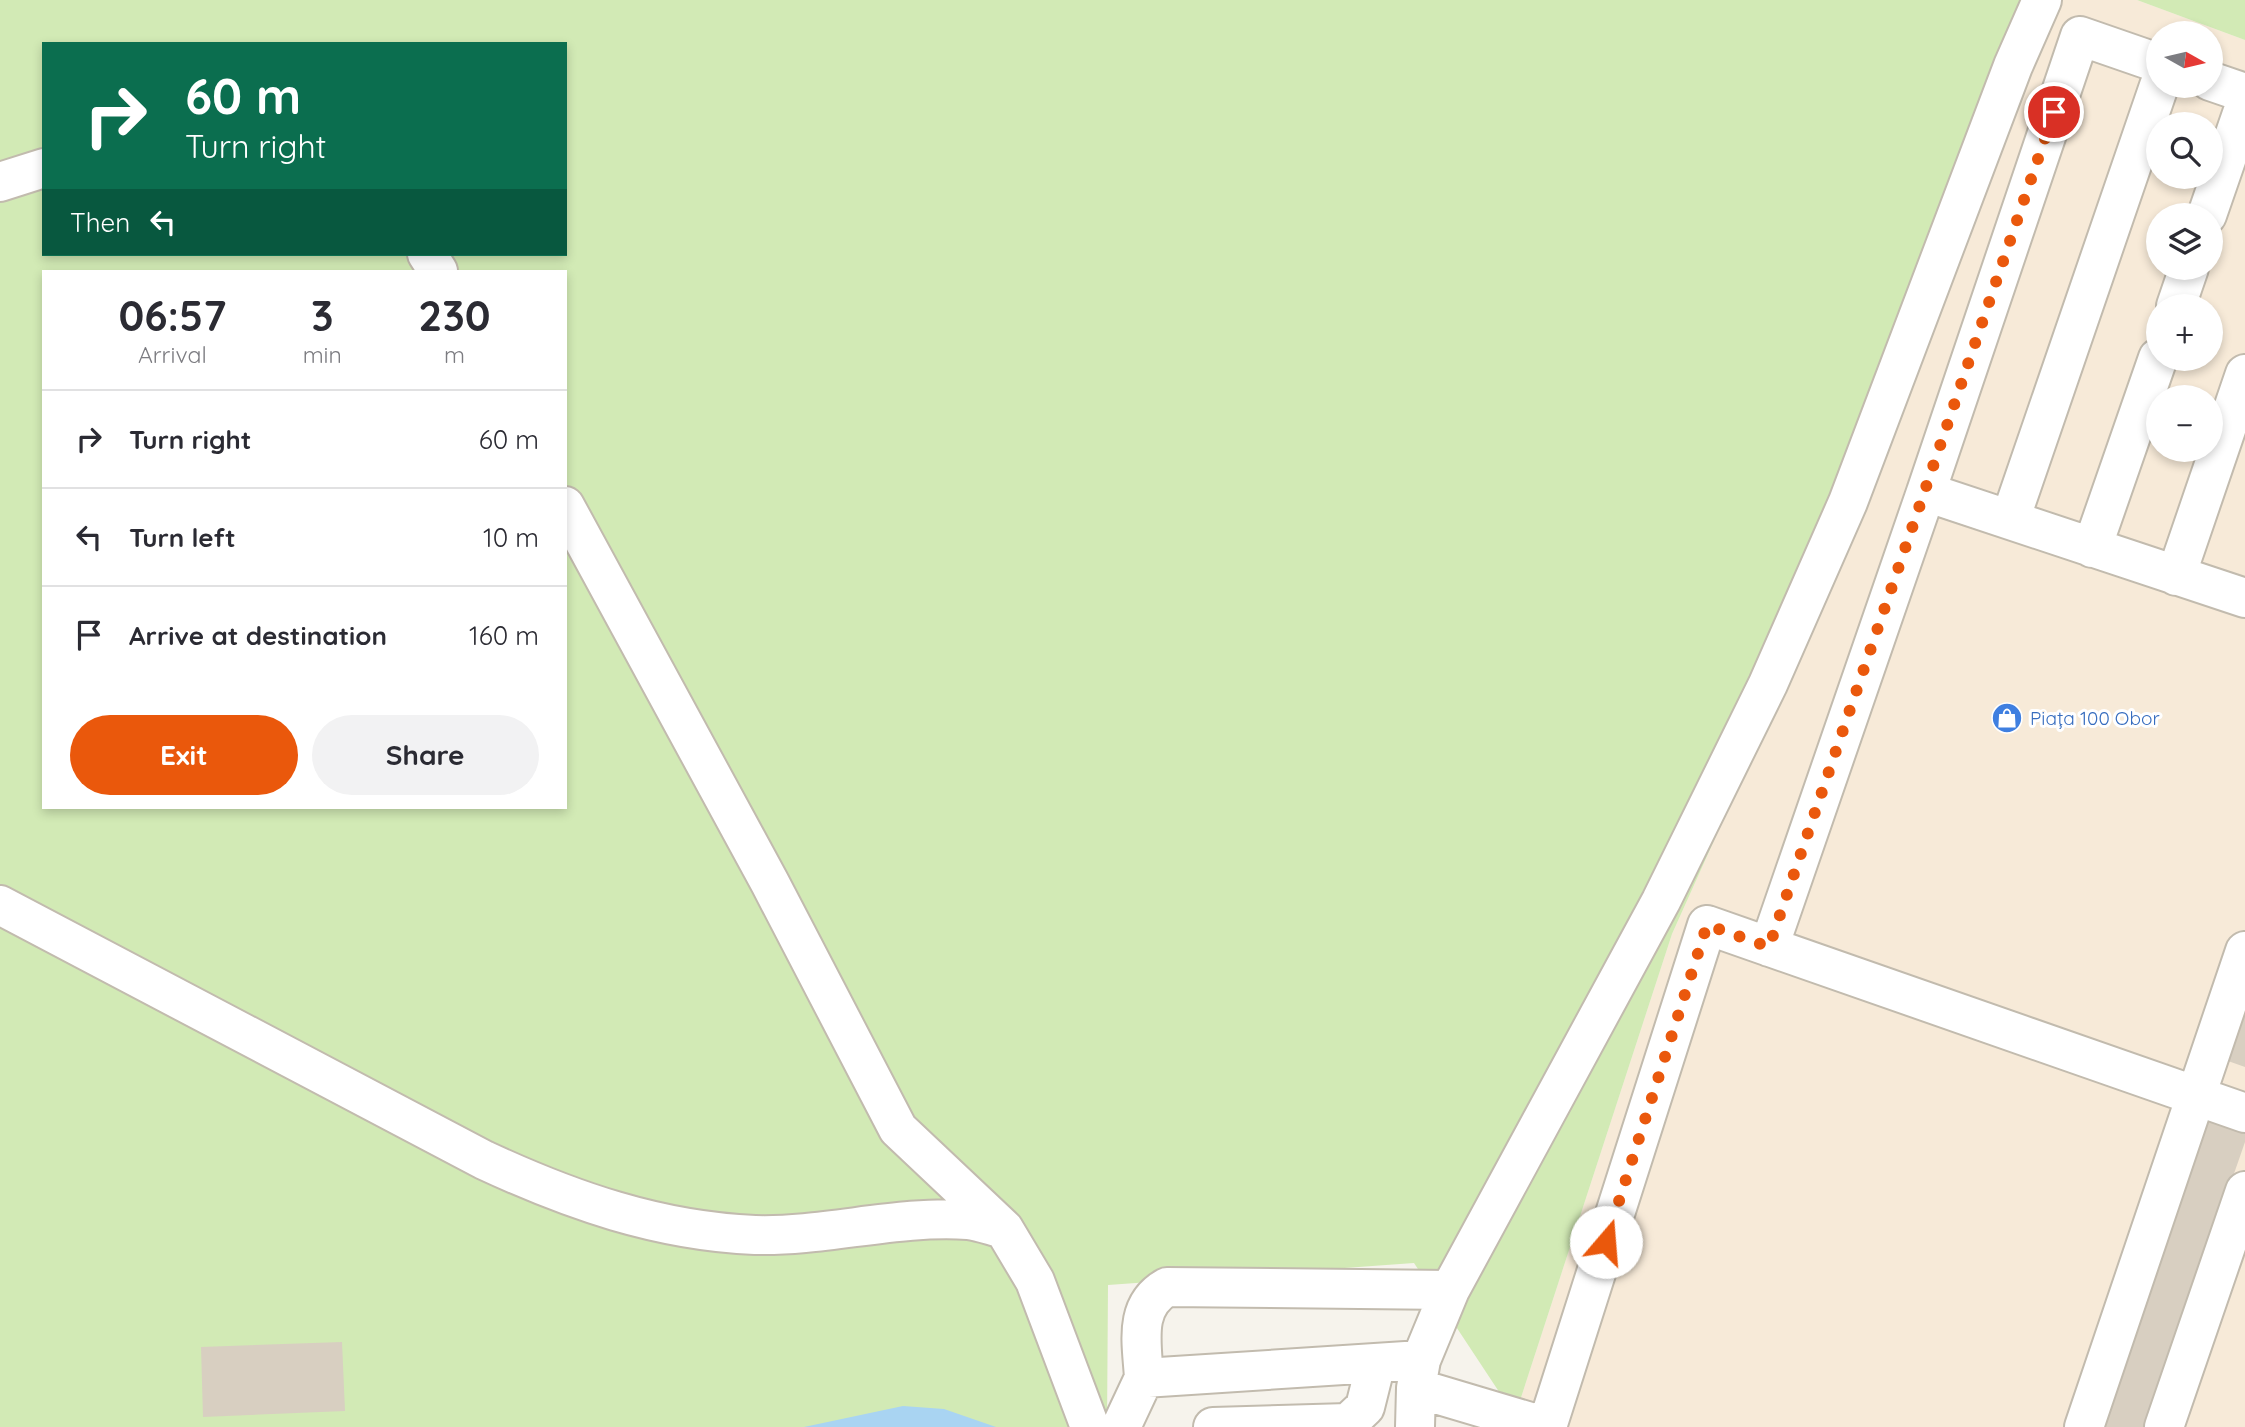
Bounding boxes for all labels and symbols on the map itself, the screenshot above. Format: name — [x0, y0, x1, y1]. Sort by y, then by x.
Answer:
north arrow — [2146, 21, 2222, 98]
pin — [2024, 82, 2084, 142]
shop icon: Piața 100 Obor — [1990, 701, 2024, 735]
place label: Piața 100 Obor — [2030, 706, 2160, 730]
position arrow — [1569, 1205, 1643, 1279]

